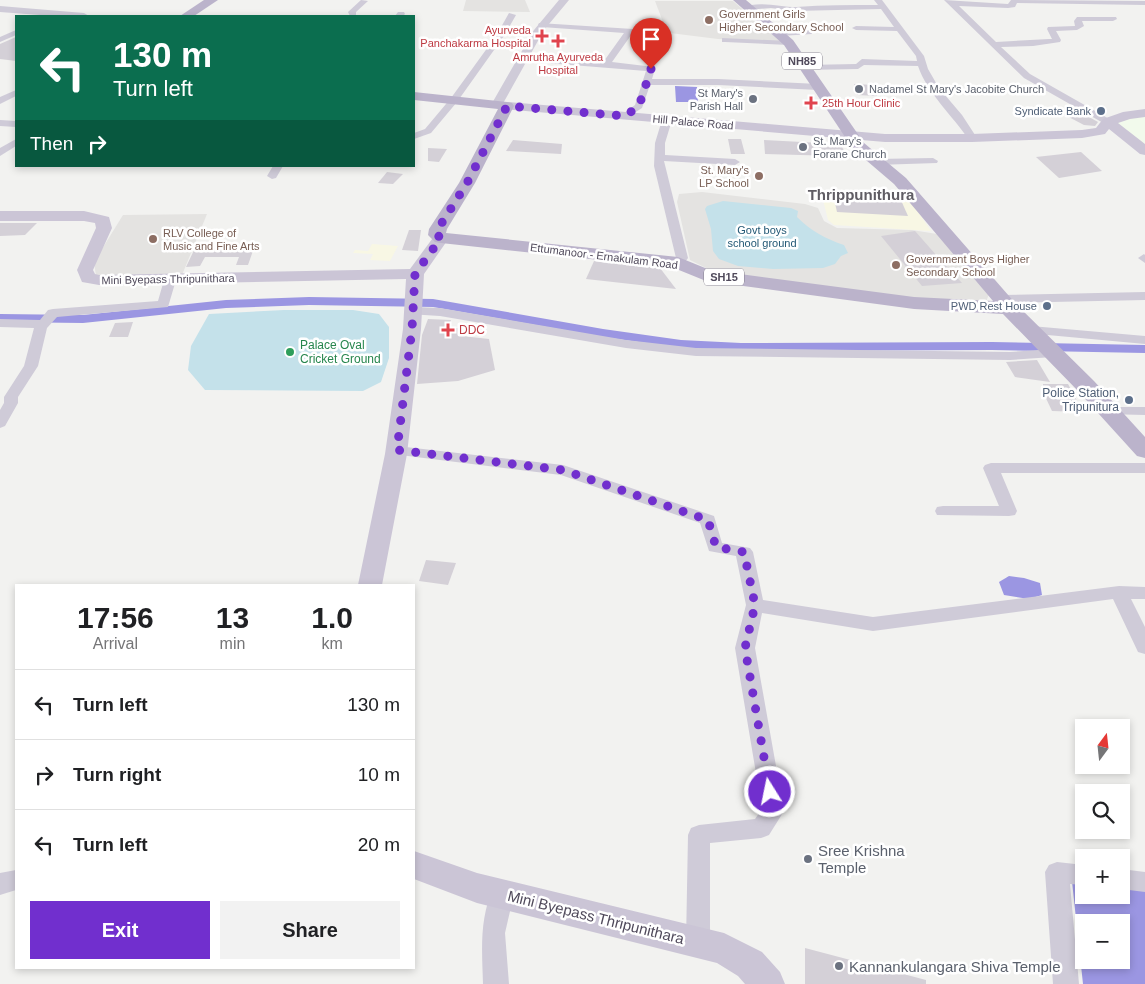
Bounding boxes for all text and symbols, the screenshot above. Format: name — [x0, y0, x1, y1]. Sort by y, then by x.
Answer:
place label: Government Girls Higher Secondary School — [719, 8, 844, 33]
marker: Government Girls Higher Secondary School — [703, 14, 715, 26]
pin — [630, 18, 672, 69]
place label: Ayurveda Panchakarma Hospital — [420, 24, 532, 49]
icon: arrive — [637, 25, 665, 53]
marker: Ayurveda Panchakarma Hospital — [535, 29, 549, 43]
marker: Amrutha Ayurveda Hospital — [551, 34, 565, 48]
icon: left — [30, 35, 95, 100]
text: 130 m — [113, 35, 212, 74]
place label: Amrutha Ayurveda Hospital — [513, 51, 604, 76]
road number: NH85 — [782, 52, 822, 70]
text: Turn left — [113, 76, 193, 101]
marker: Nadamel St Mary's Jacobite Church — [853, 83, 865, 95]
place label: Nadamel St Mary's Jacobite Church — [869, 83, 1044, 95]
place label: St Mary's Parish Hall — [690, 87, 743, 112]
marker: St Mary's Parish Hall — [747, 93, 759, 105]
marker: 25th Hour Clinic — [804, 96, 818, 110]
place label: 25th Hour Clinic — [822, 97, 901, 109]
place label: Syndicate Bank — [1015, 105, 1091, 117]
marker: Syndicate Bank — [1095, 105, 1107, 117]
street label: Hill Palace Road — [652, 112, 734, 132]
icon: right — [83, 130, 111, 158]
text: Then — [30, 133, 73, 154]
place label: St. Mary's Forane Church — [813, 135, 886, 160]
marker: St. Mary's Forane Church — [797, 141, 809, 153]
place label: St. Mary's LP School — [699, 164, 749, 189]
marker: St. Mary's LP School — [753, 170, 765, 182]
district label: Thrippunithura — [808, 186, 915, 203]
park label: Govt boys school ground — [727, 224, 797, 249]
place label: RLV College of Music and Fine Arts — [163, 227, 260, 252]
marker: RLV College of Music and Fine Arts — [147, 233, 159, 245]
street label: Ettumanoor - Ernakulam Road — [530, 241, 678, 271]
place label: Government Boys Higher Secondary School — [906, 253, 1030, 278]
marker: Government Boys Higher Secondary School — [890, 259, 902, 271]
road number: SH15 — [704, 268, 744, 286]
street label: Mini Byepass Thripunithara — [101, 272, 236, 286]
place label: PWD Rest House — [951, 300, 1037, 312]
marker: PWD Rest House — [1041, 300, 1053, 312]
marker: DDC — [441, 323, 455, 337]
place label: DDC — [459, 323, 485, 337]
place label: Palace Oval Cricket Ground — [300, 338, 381, 366]
marker: Palace Oval Cricket Ground — [284, 346, 296, 358]
place label: Police Station, Tripunitura — [1042, 386, 1119, 414]
marker: Police Station, Tripunitura — [1123, 394, 1135, 406]
text: 17:56 — [77, 601, 154, 634]
text: 13 — [216, 601, 249, 634]
text: 1.0 — [311, 601, 353, 634]
text: Arrival — [93, 635, 138, 652]
text: min — [220, 635, 245, 652]
text: km — [321, 635, 343, 652]
icon: left — [30, 691, 58, 719]
text: Turn left — [73, 694, 148, 715]
text: 130 m — [347, 694, 400, 715]
north arrow — [1075, 719, 1130, 774]
map controls — [1075, 719, 1130, 969]
icon: right — [30, 761, 58, 789]
text: Turn right — [73, 764, 161, 785]
text: 10 m — [358, 764, 400, 785]
position arrow — [743, 765, 795, 817]
button: search — [1075, 784, 1130, 839]
icon: left — [30, 831, 58, 859]
text: Turn left — [73, 834, 148, 855]
text: 20 m — [358, 834, 400, 855]
place label: Sree Krishna Temple — [818, 842, 905, 876]
button: + — [1075, 849, 1130, 904]
marker: Sree Krishna Temple — [802, 853, 814, 865]
street label: Mini Byepass Thripunithara — [506, 887, 687, 947]
button: Exit — [30, 901, 210, 959]
button: Share — [220, 901, 400, 959]
button: − — [1075, 914, 1130, 969]
place label: Kannankulangara Shiva Temple — [849, 958, 1061, 975]
marker: Kannankulangara Shiva Temple — [833, 960, 845, 972]

